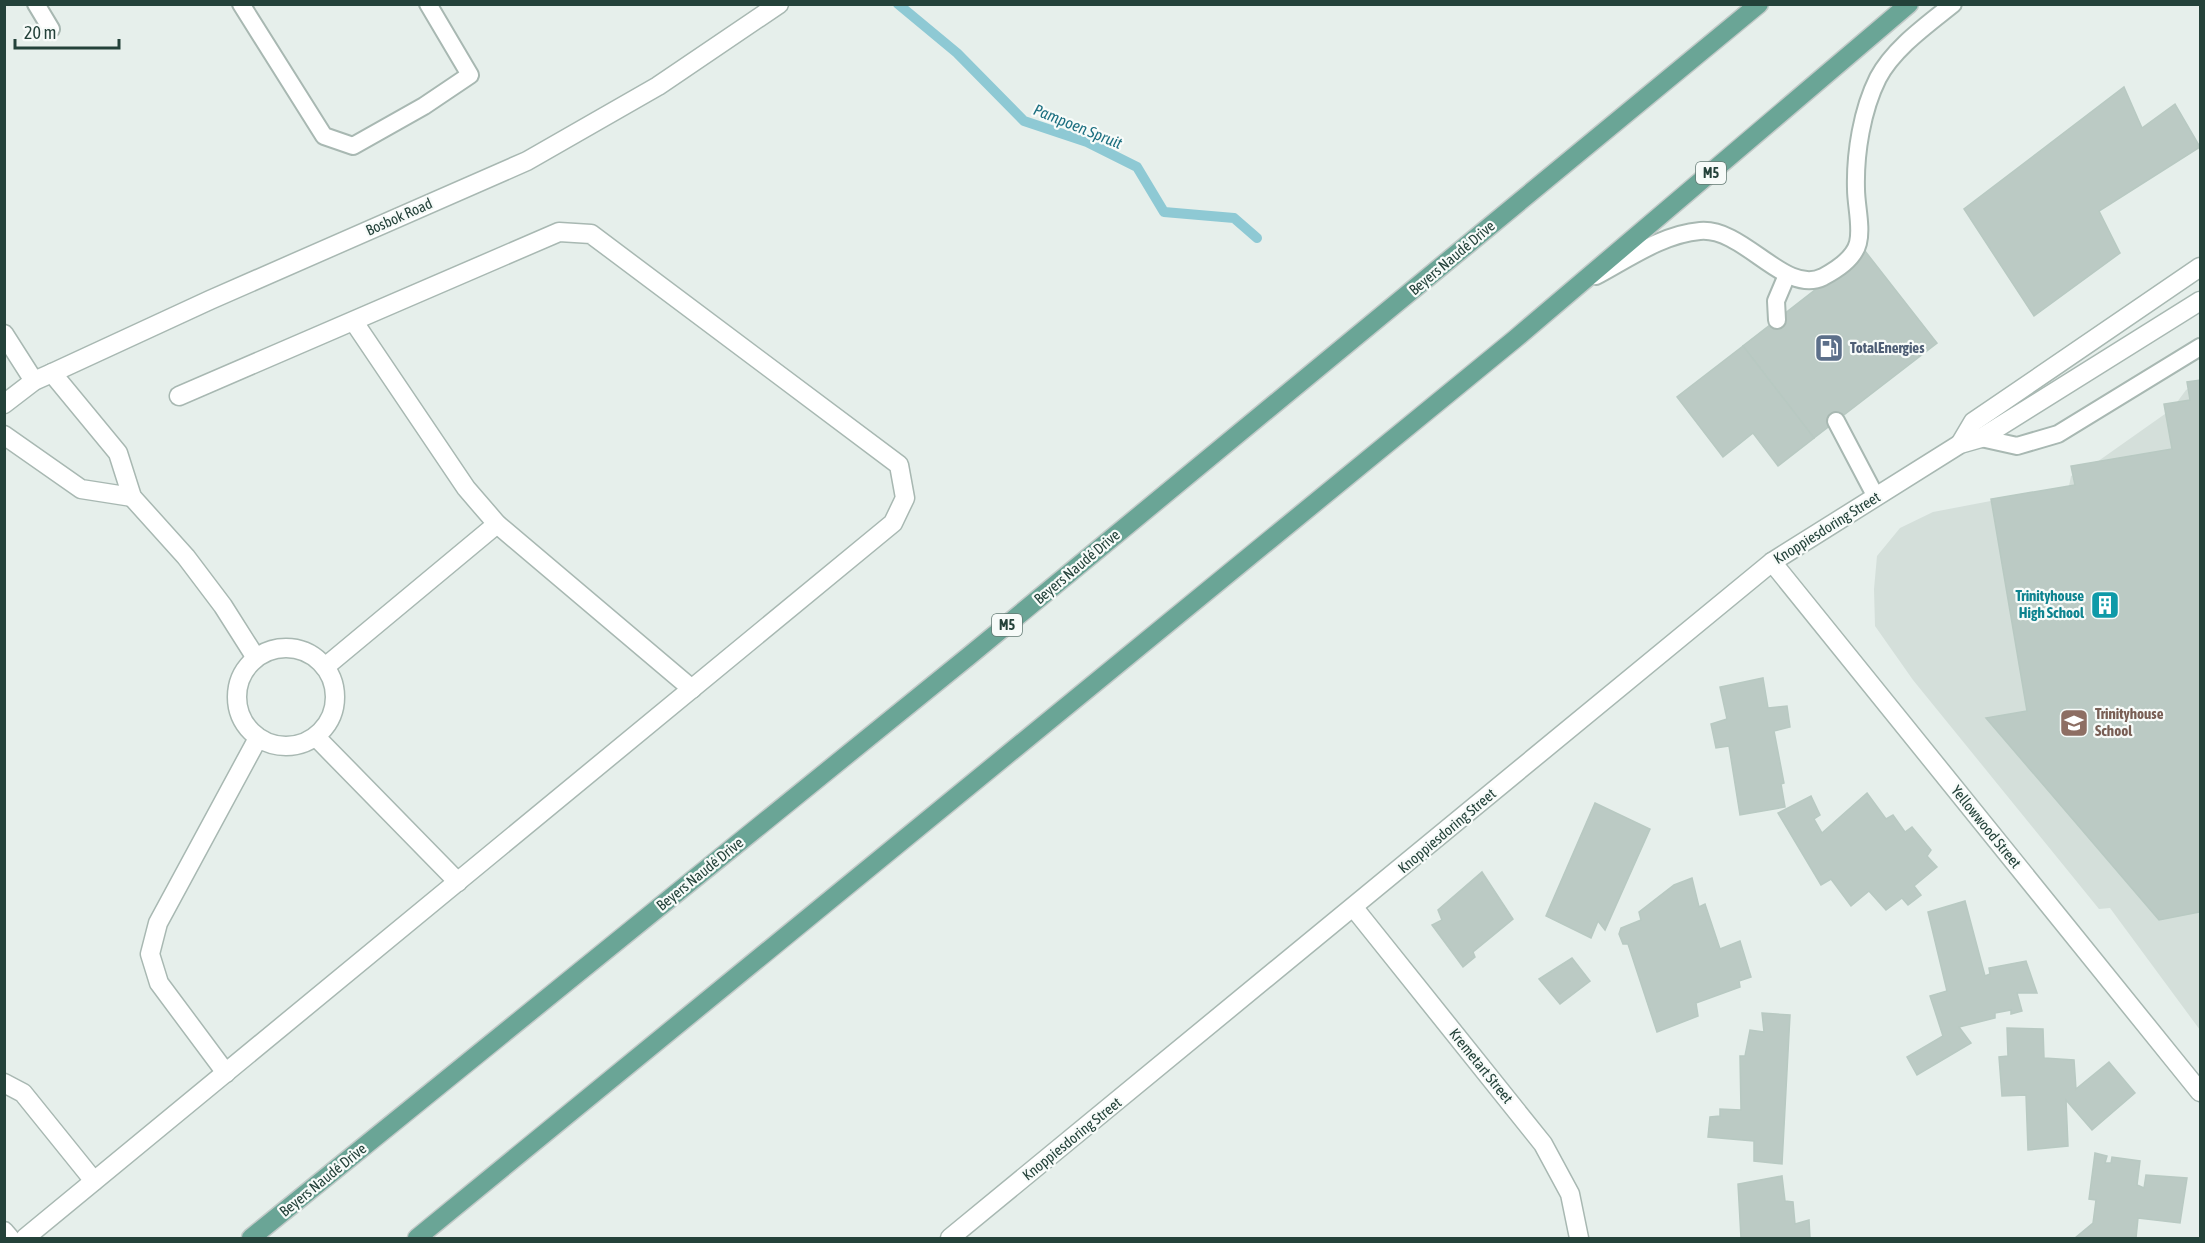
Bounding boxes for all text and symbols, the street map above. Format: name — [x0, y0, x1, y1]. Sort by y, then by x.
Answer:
scale bar — [15, 12, 118, 50]
text: 20 m — [24, 22, 56, 43]
water label: Pampoen Spruit — [1031, 100, 1125, 153]
road number: M5 — [1696, 162, 1726, 184]
street label: Bosbok Road — [363, 194, 435, 239]
street label: Beyers Naudé Drive — [1405, 217, 1498, 298]
fuel station icon: TotalEnergies — [1813, 332, 1845, 364]
place label: TotalEnergies — [1850, 339, 1925, 356]
street label: Knoppiesdoring Street — [1770, 488, 1883, 567]
street label: Beyers Naudé Drive — [1030, 526, 1123, 607]
place label: Trinityhouse High School — [2016, 587, 2085, 621]
building icon: Trinityhouse High School — [2089, 589, 2121, 621]
road number: M5 — [992, 614, 1022, 636]
place label: Trinityhouse School — [2095, 705, 2164, 739]
school or university icon: Trinityhouse School — [2058, 707, 2090, 739]
street label: Yellowwood Street — [1948, 782, 2025, 871]
street label: Knoppiesdoring Street — [1394, 785, 1499, 876]
street label: Beyers Naudé Drive — [653, 833, 747, 914]
street label: Kremetart Street — [1446, 1025, 1517, 1106]
street label: Knoppiesdoring Street — [1019, 1094, 1125, 1184]
street label: Beyers Naudé Drive — [276, 1139, 370, 1220]

